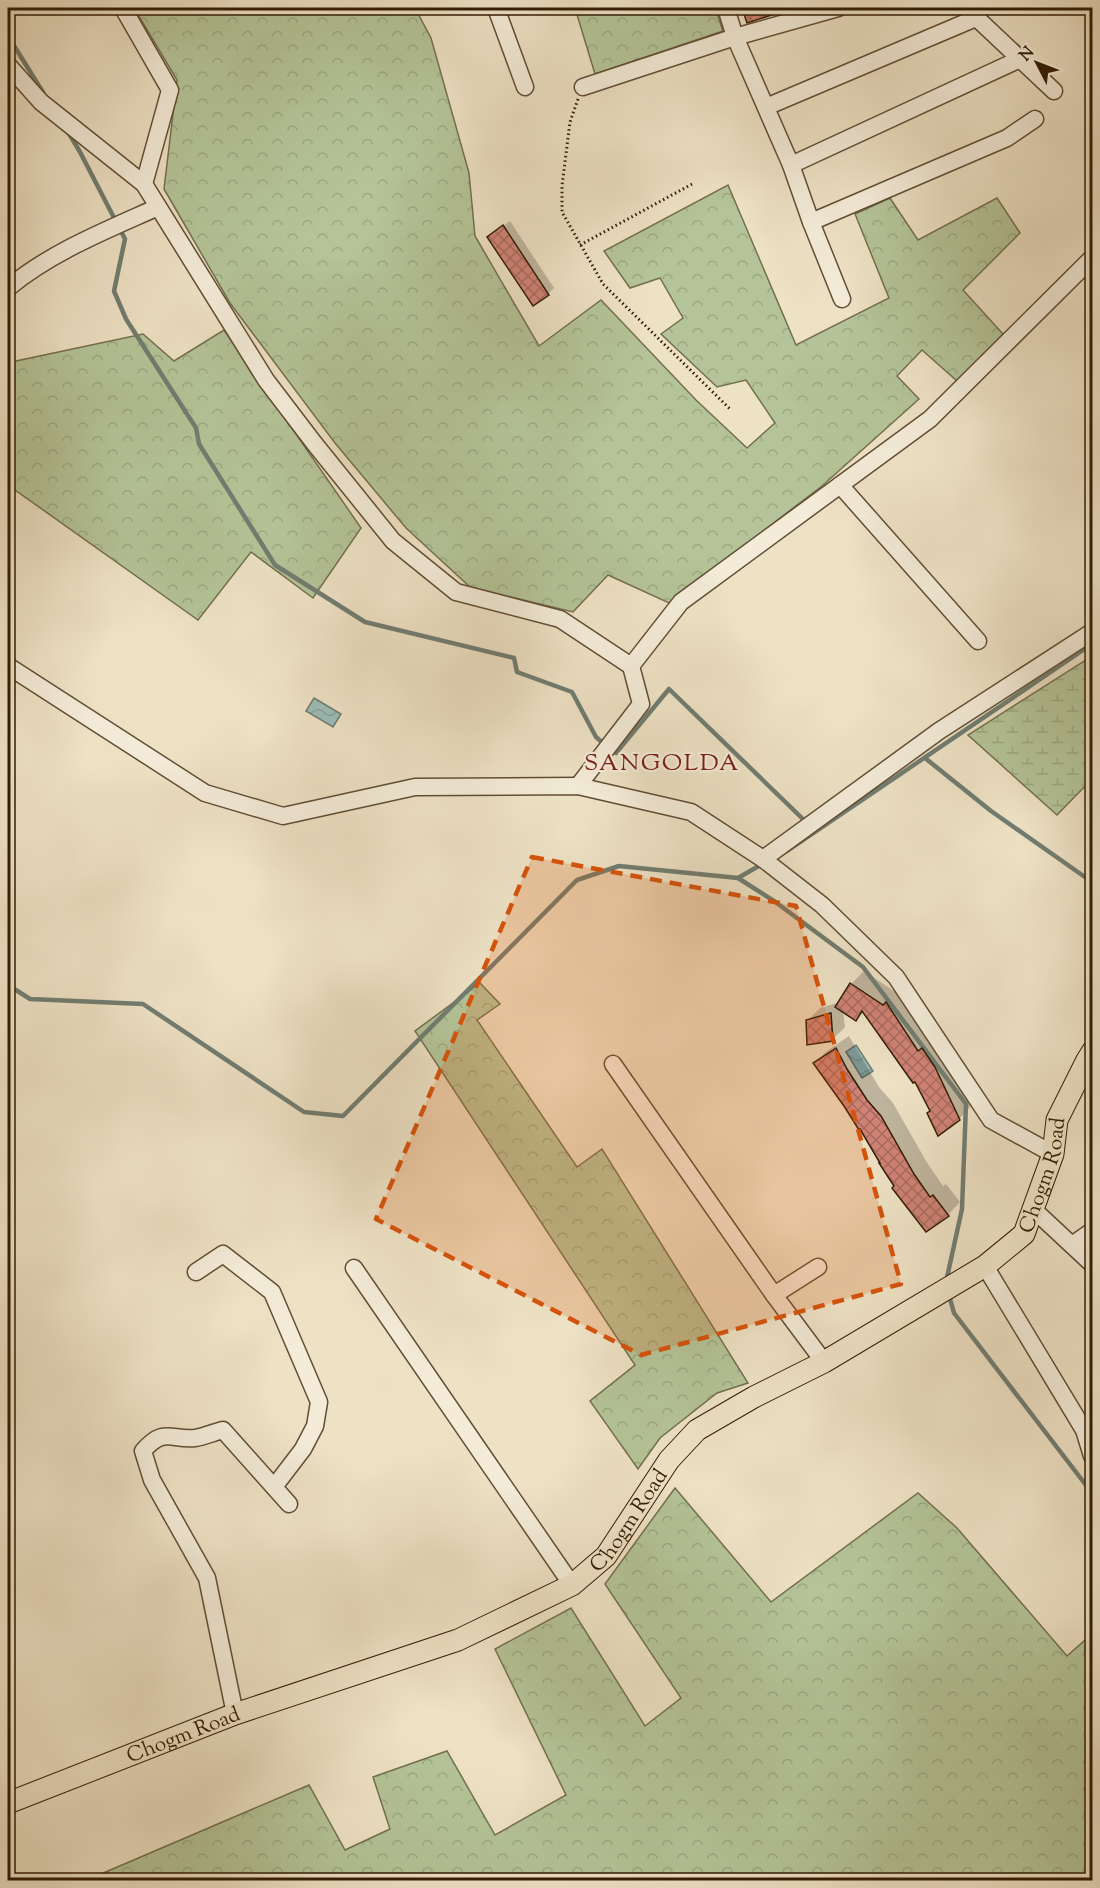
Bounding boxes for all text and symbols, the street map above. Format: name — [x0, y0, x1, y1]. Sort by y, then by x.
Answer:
north arrow — [1007, 33, 1067, 93]
text: N — [1015, 42, 1041, 67]
district label: SANGOLDA — [584, 747, 740, 781]
street label: Chogm Road — [1012, 1116, 1074, 1238]
street label: Chogm Road — [584, 1464, 676, 1581]
street label: Chogm Road — [122, 1700, 245, 1772]

